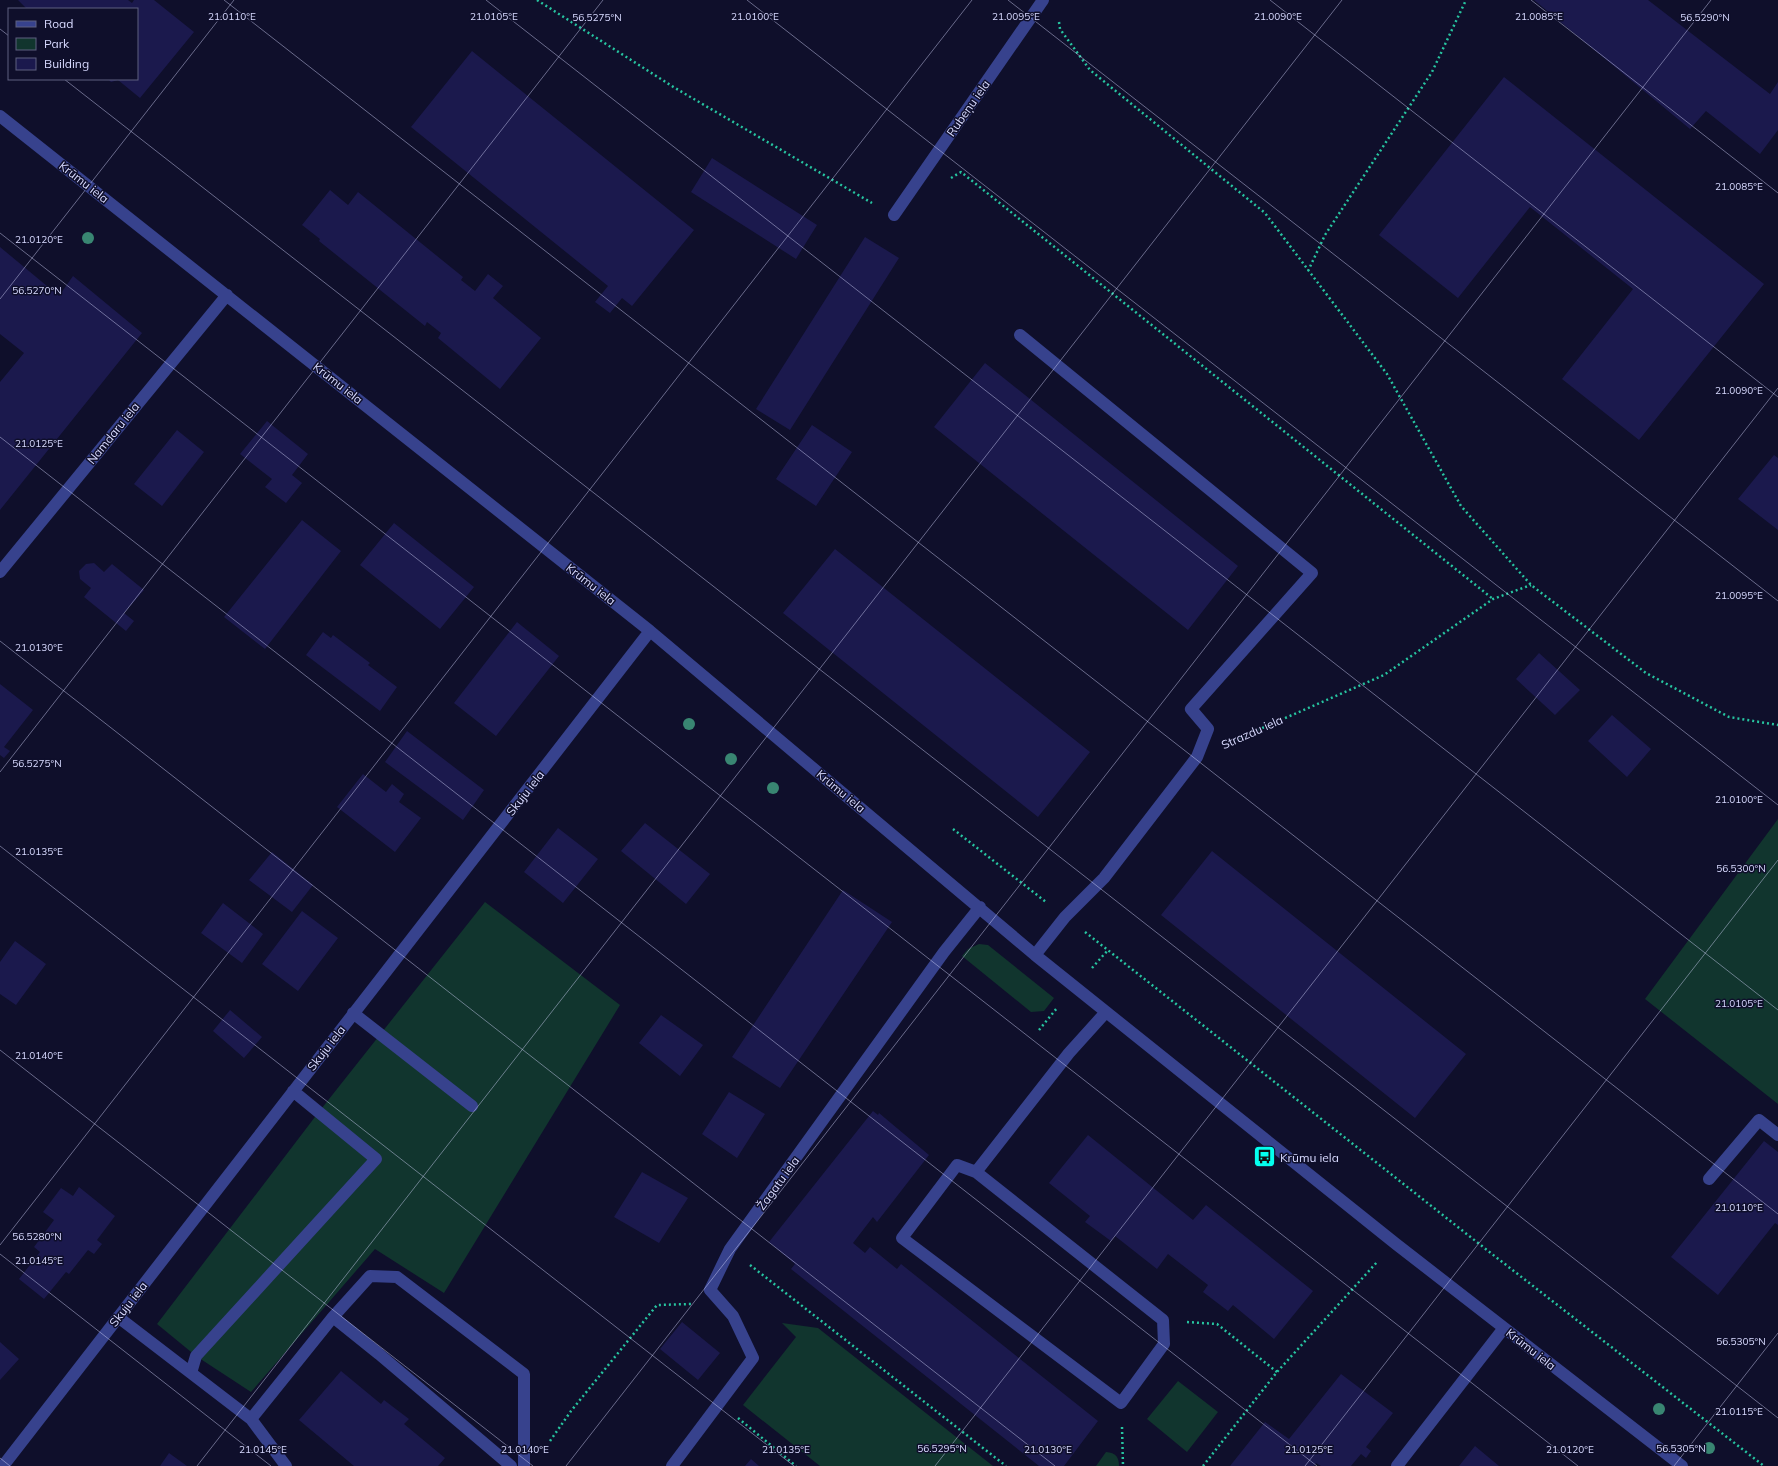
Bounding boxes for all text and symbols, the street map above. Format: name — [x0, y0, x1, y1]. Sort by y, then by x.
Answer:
legend — [8, 8, 138, 80]
text: 21.0110°E — [208, 10, 256, 23]
text: 21.0105°E — [470, 10, 518, 23]
text: 21.0100°E — [731, 10, 779, 23]
text: 21.0095°E — [992, 10, 1040, 23]
text: 21.0090°E — [1254, 10, 1302, 23]
text: 21.0085°E — [1515, 10, 1563, 23]
text: 56.5275°N — [572, 11, 622, 24]
text: 56.5290°N — [1680, 11, 1730, 24]
text: Road — [44, 16, 73, 31]
text: Park — [44, 36, 70, 51]
text: Building — [44, 56, 89, 71]
street label: Rubeņu iela — [943, 77, 994, 140]
street label: Krūmu iela — [56, 158, 112, 206]
text: 21.0085°E — [1715, 180, 1763, 193]
text: 21.0120°E — [15, 233, 63, 246]
text: 56.5270°N — [12, 284, 62, 297]
street label: Krūmu iela — [310, 359, 366, 407]
text: 21.0090°E — [1715, 384, 1763, 397]
street label: Namdaru iela — [84, 399, 142, 467]
text: 21.0125°E — [15, 437, 63, 450]
street label: Krūmu iela — [563, 560, 619, 608]
text: 21.0095°E — [1715, 589, 1763, 602]
text: 21.0130°E — [15, 641, 63, 654]
street label: Strazdu iela — [1219, 712, 1285, 752]
text: 56.5275°N — [12, 757, 62, 770]
street label: Krūmu iela — [814, 766, 868, 816]
street label: Skuju iela — [503, 768, 547, 818]
text: 21.0100°E — [1715, 793, 1763, 806]
text: 21.0135°E — [15, 845, 63, 858]
text: 56.5300°N — [1716, 862, 1766, 875]
text: 21.0105°E — [1715, 997, 1763, 1010]
street label: Skuju iela — [304, 1023, 348, 1073]
text: 21.0140°E — [15, 1049, 63, 1062]
bus stop icon: Krūmu iela — [1251, 1144, 1277, 1170]
place label: Krūmu iela — [1280, 1150, 1339, 1165]
street label: Žagatu iela — [754, 1153, 802, 1213]
text: 21.0110°E — [1715, 1201, 1763, 1214]
text: 56.5280°N — [12, 1230, 62, 1243]
text: 21.0145°E — [15, 1254, 63, 1267]
street label: Skuju iela — [106, 1279, 150, 1329]
street label: Krūmu iela — [1503, 1325, 1559, 1373]
text: 56.5305°N — [1716, 1335, 1766, 1348]
text: 21.0115°E — [1715, 1405, 1763, 1418]
text: 56.5295°N — [917, 1442, 967, 1455]
text: 56.5305°N — [1656, 1442, 1706, 1455]
text: 21.0145°E — [239, 1443, 287, 1456]
text: 21.0140°E — [501, 1443, 549, 1456]
text: 21.0135°E — [762, 1443, 810, 1456]
text: 21.0130°E — [1024, 1443, 1072, 1456]
text: 21.0125°E — [1285, 1443, 1333, 1456]
text: 21.0120°E — [1546, 1443, 1594, 1456]

